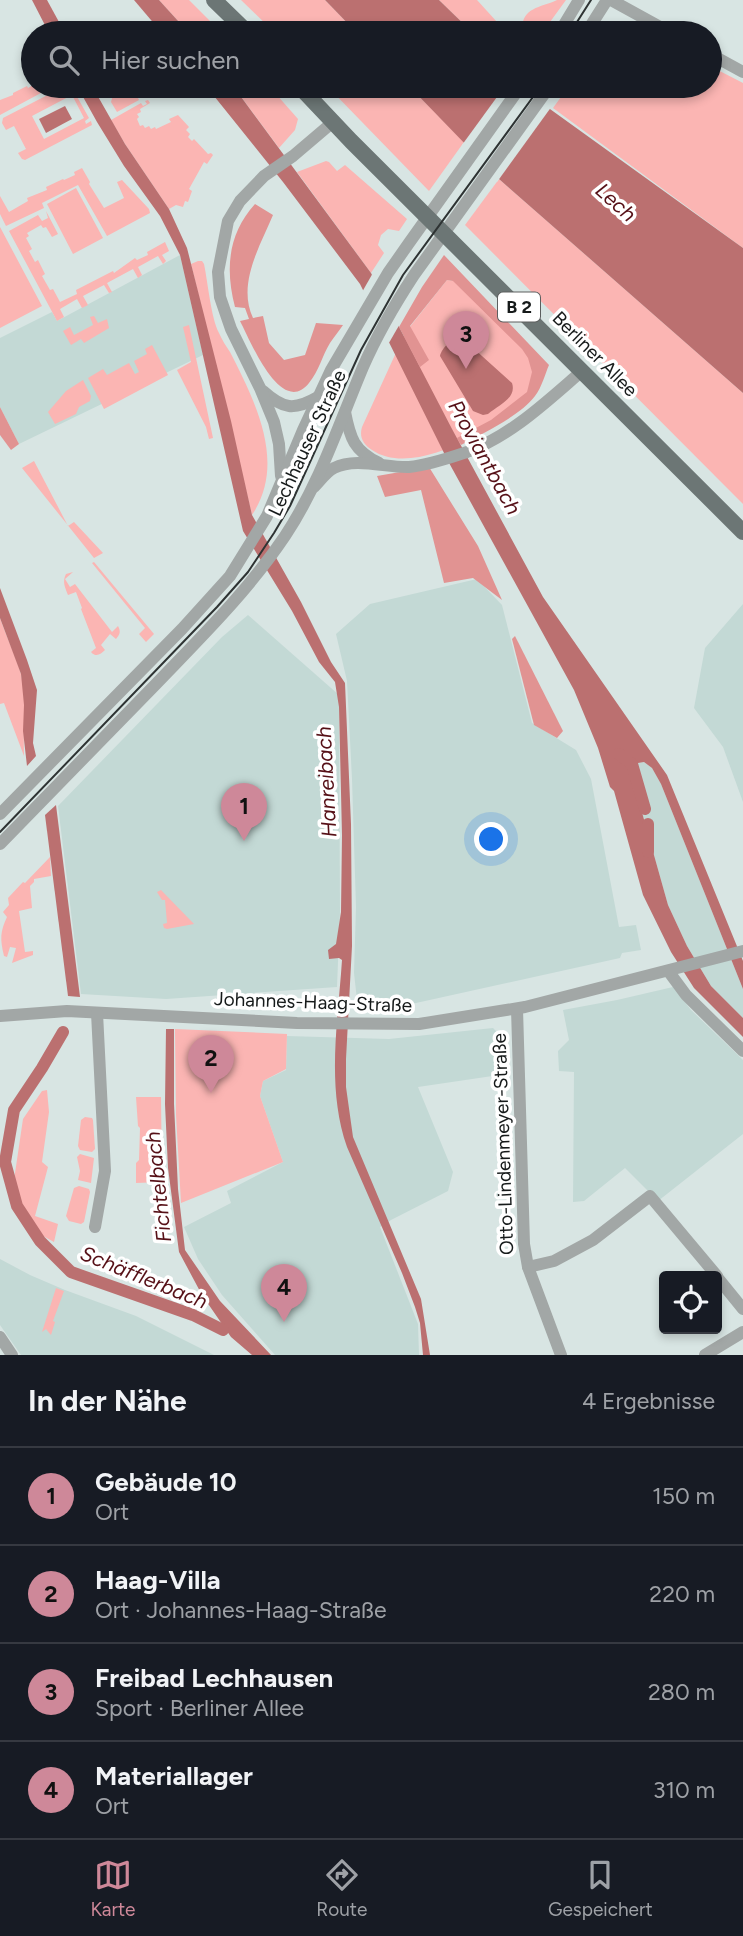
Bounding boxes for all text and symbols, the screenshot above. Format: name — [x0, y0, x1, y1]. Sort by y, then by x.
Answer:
search box — [21, 21, 722, 98]
icon: search — [45, 41, 83, 79]
text: Hier suchen — [101, 44, 240, 76]
water label: Lech — [591, 177, 641, 227]
road number: B 2 — [498, 292, 540, 321]
street label: Berliner Allee — [548, 307, 642, 401]
pin: 3 — [443, 311, 489, 369]
street label: Lechhauser Straße — [263, 366, 351, 520]
water label: Proviantbach — [443, 395, 527, 519]
water label: Hanreibach — [311, 726, 341, 838]
pin: 1 — [221, 783, 267, 841]
your location — [474, 822, 508, 856]
street label: Johannes-Haag-Straße — [214, 987, 412, 1017]
street label: Otto-Lindenmeyer-Straße — [488, 1033, 518, 1255]
pin: 2 — [188, 1035, 234, 1093]
water label: Fichtelbach — [140, 1130, 176, 1244]
water label: Schäfflerbach — [77, 1240, 211, 1314]
pin: 4 — [261, 1264, 307, 1322]
map controls — [659, 1271, 722, 1334]
button: locate — [659, 1271, 722, 1334]
text: In der Nähe — [28, 1382, 187, 1419]
text: 4 Ergebnisse — [582, 1387, 715, 1415]
text: Gebäude 10 — [95, 1466, 237, 1498]
text: 1 — [46, 1482, 56, 1510]
text: 150 m — [652, 1482, 715, 1510]
text: Ort — [95, 1498, 129, 1526]
text: Haag-Villa — [95, 1564, 221, 1596]
text: 2 — [44, 1580, 58, 1608]
text: 220 m — [649, 1580, 715, 1608]
text: Ort · Johannes-Haag-Straße — [95, 1596, 386, 1624]
text: Freibad Lechhausen — [95, 1662, 333, 1694]
text: 3 — [45, 1678, 57, 1706]
text: 280 m — [648, 1678, 715, 1706]
text: Sport · Berliner Allee — [95, 1694, 304, 1722]
text: Materiallager — [95, 1760, 253, 1792]
text: 4 — [44, 1776, 58, 1804]
text: 310 m — [653, 1776, 715, 1804]
text: Ort — [95, 1792, 129, 1820]
tab: Karte — [90, 1856, 135, 1921]
tab: Route — [316, 1856, 367, 1921]
tab: Gespeichert — [548, 1856, 653, 1921]

